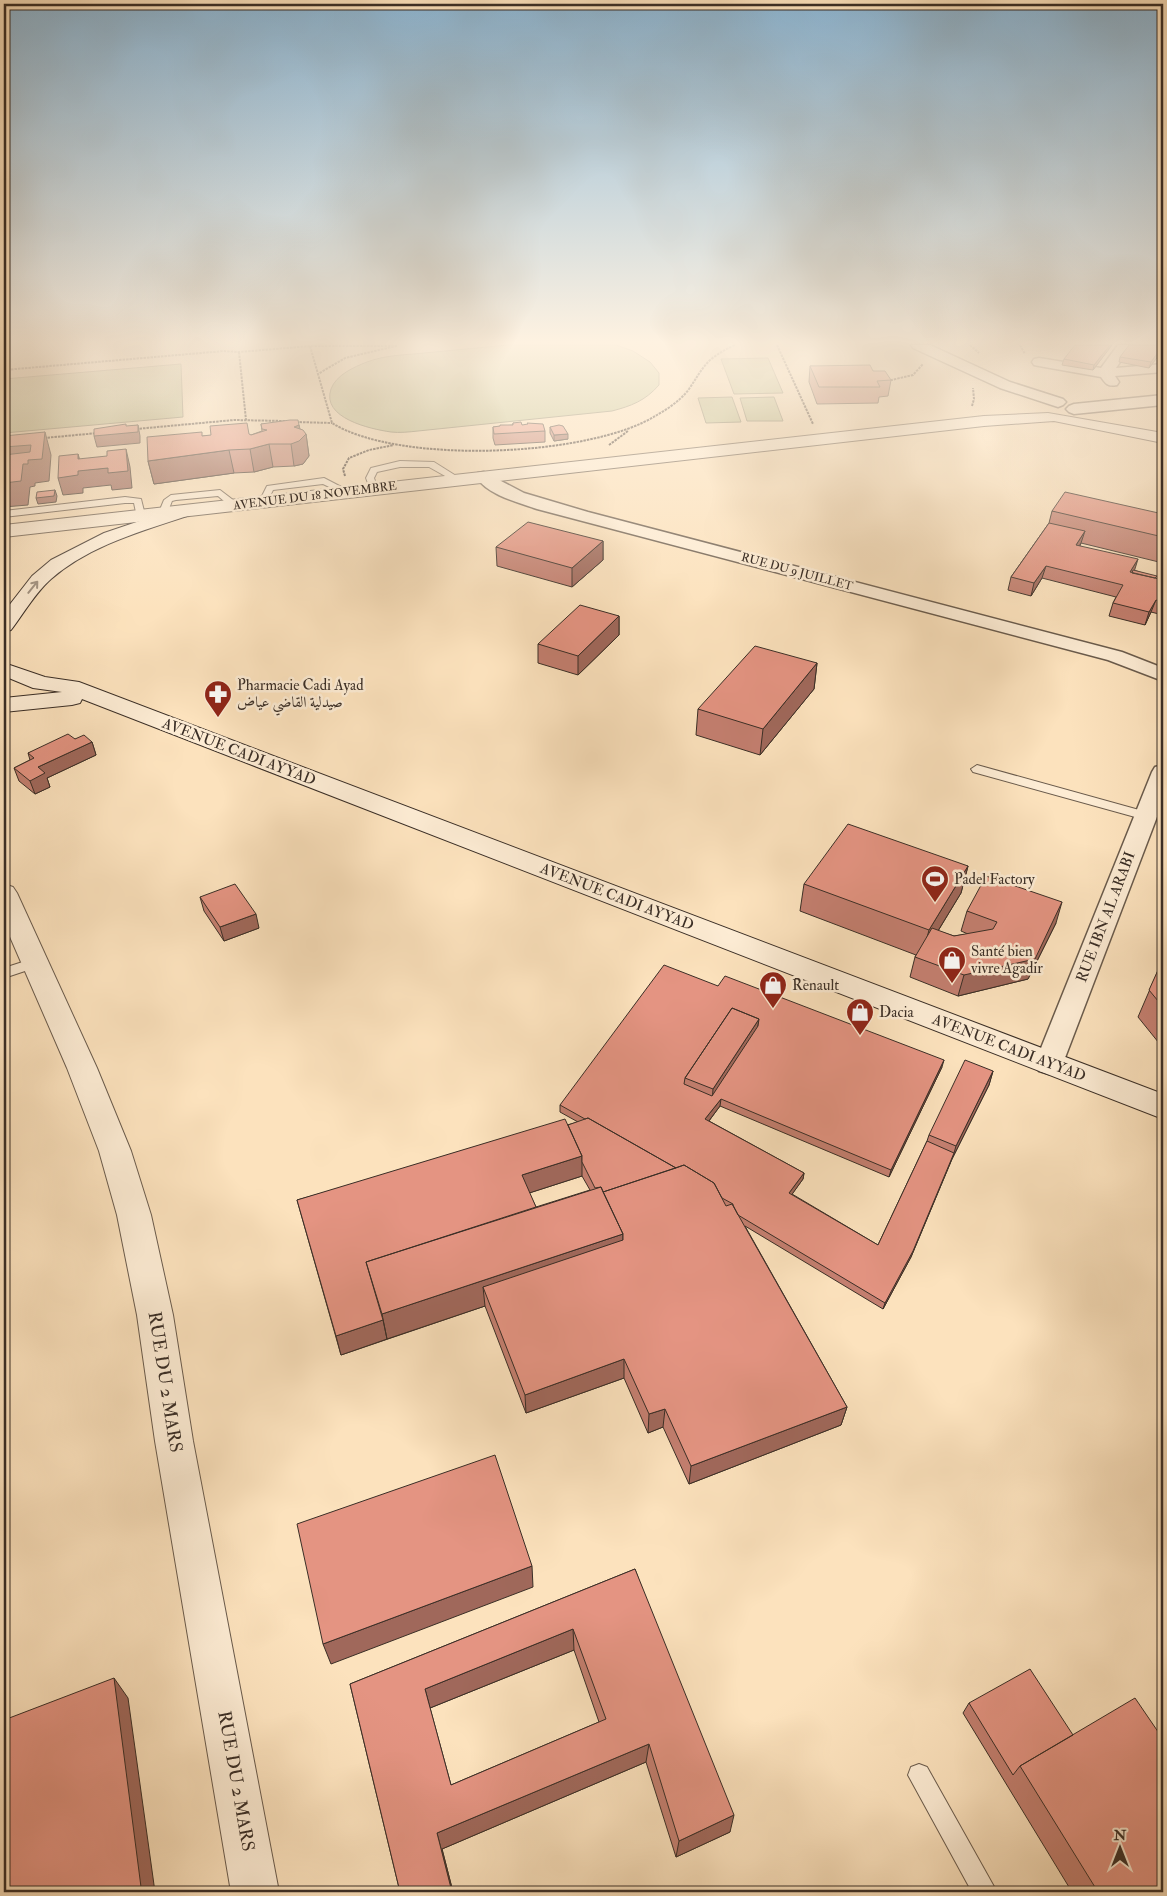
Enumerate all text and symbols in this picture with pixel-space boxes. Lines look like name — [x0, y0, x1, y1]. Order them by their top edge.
street label: AVENUE DU 18 NOVEMBRE — [231, 478, 398, 514]
street label: RUE DU 9 JUILLET — [739, 550, 855, 594]
one-way arrow — [28, 581, 39, 594]
place label: Pharmacie Cadi Ayad صيدلية القاضي عياض — [237, 676, 364, 716]
pharmacy icon: Pharmacie Cadi Ayad صيدلية القاضي عياض — [203, 679, 233, 718]
street label: AVENUE CADI AYYAD — [159, 714, 319, 790]
street label: RUE IBN AL ARABI — [1072, 849, 1140, 985]
street label: AVENUE CADI AYYAD — [537, 859, 697, 935]
sports icon: Padel Factory — [920, 864, 950, 903]
place label: Padel Factory — [954, 870, 1035, 889]
place label: Santé bien vivre Agadir — [970, 942, 1043, 978]
shop icon: Santé bien vivre Agadir — [937, 945, 967, 984]
shop icon: Renault — [758, 970, 788, 1009]
place label: Renault — [792, 976, 839, 995]
shop icon: Dacia — [845, 997, 875, 1036]
place label: Dacia — [879, 1003, 914, 1022]
street label: AVENUE CADI AYYAD — [929, 1010, 1089, 1086]
street label: RUE DU 2 MARS — [143, 1310, 187, 1454]
street label: RUE DU 2 MARS — [212, 1709, 260, 1853]
north arrow — [1094, 1824, 1144, 1874]
text: N — [1113, 1827, 1127, 1844]

